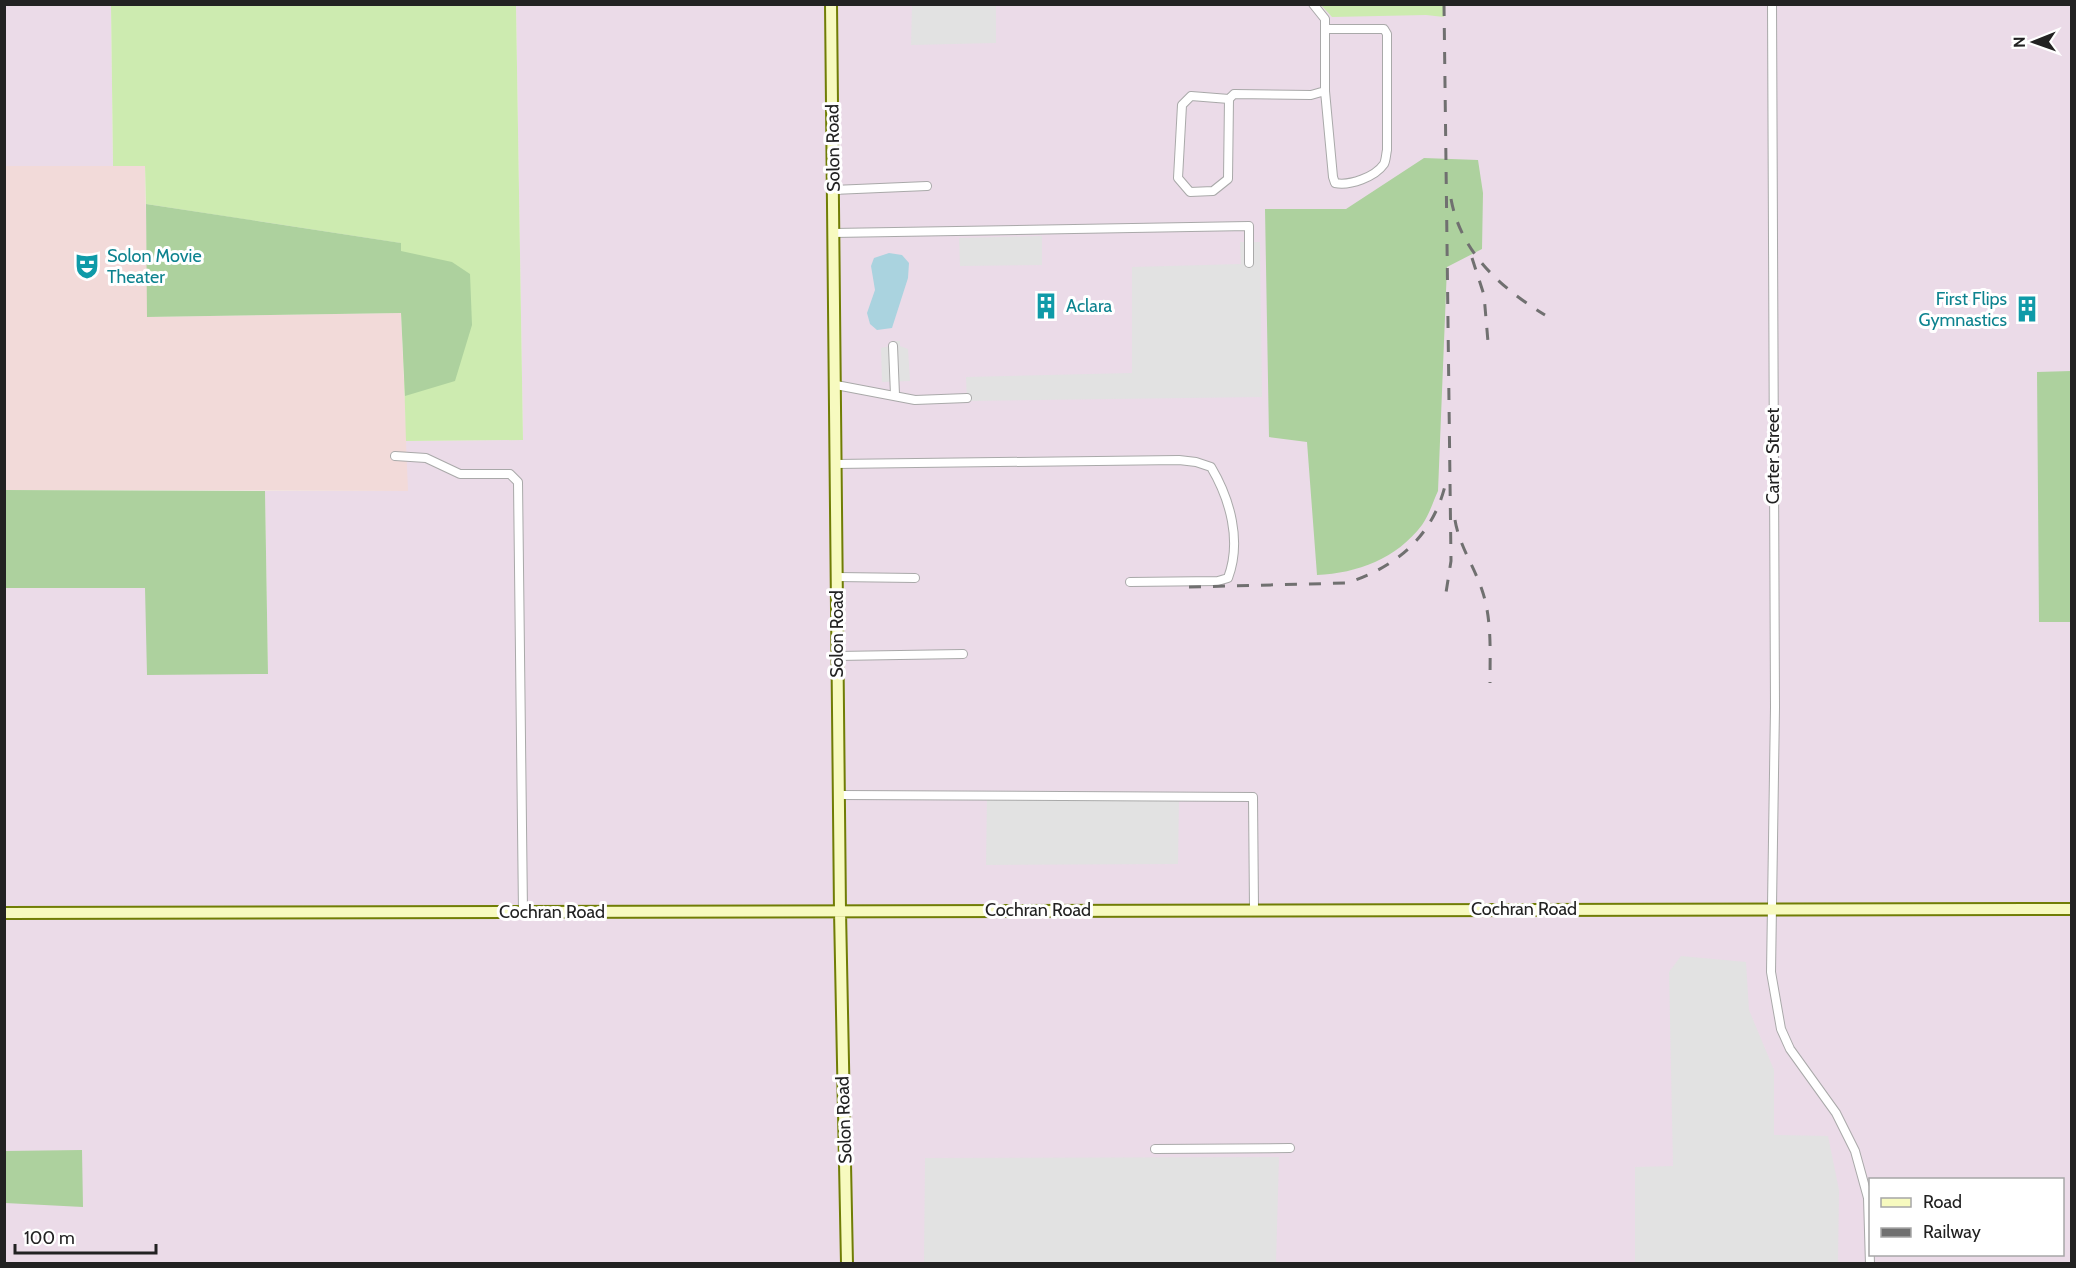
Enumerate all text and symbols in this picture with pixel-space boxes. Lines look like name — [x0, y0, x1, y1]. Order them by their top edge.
north arrow — [2004, 12, 2064, 72]
text: N — [2010, 36, 2029, 48]
street label: Solon Road — [821, 104, 845, 192]
place label: Solon Movie Theater — [107, 245, 202, 288]
theatre icon: Solon Movie Theater — [72, 251, 102, 281]
place label: First Flips Gymnastics — [1919, 288, 2007, 331]
building icon: Aclara — [1031, 291, 1061, 321]
building icon: First Flips Gymnastics — [2012, 294, 2042, 324]
place label: Aclara — [1066, 295, 1113, 317]
street label: Carter Street — [1762, 408, 1784, 504]
street label: Solon Road — [826, 590, 848, 678]
street label: Cochran Road — [1471, 898, 1577, 920]
street label: Cochran Road — [985, 899, 1091, 921]
street label: Cochran Road — [499, 901, 605, 923]
street label: Solon Road — [831, 1076, 857, 1164]
legend — [1869, 1178, 2064, 1256]
text: Road — [1923, 1191, 1962, 1213]
scale bar — [15, 1217, 156, 1255]
text: Railway — [1923, 1221, 1981, 1243]
text: 100 m — [24, 1227, 75, 1249]

